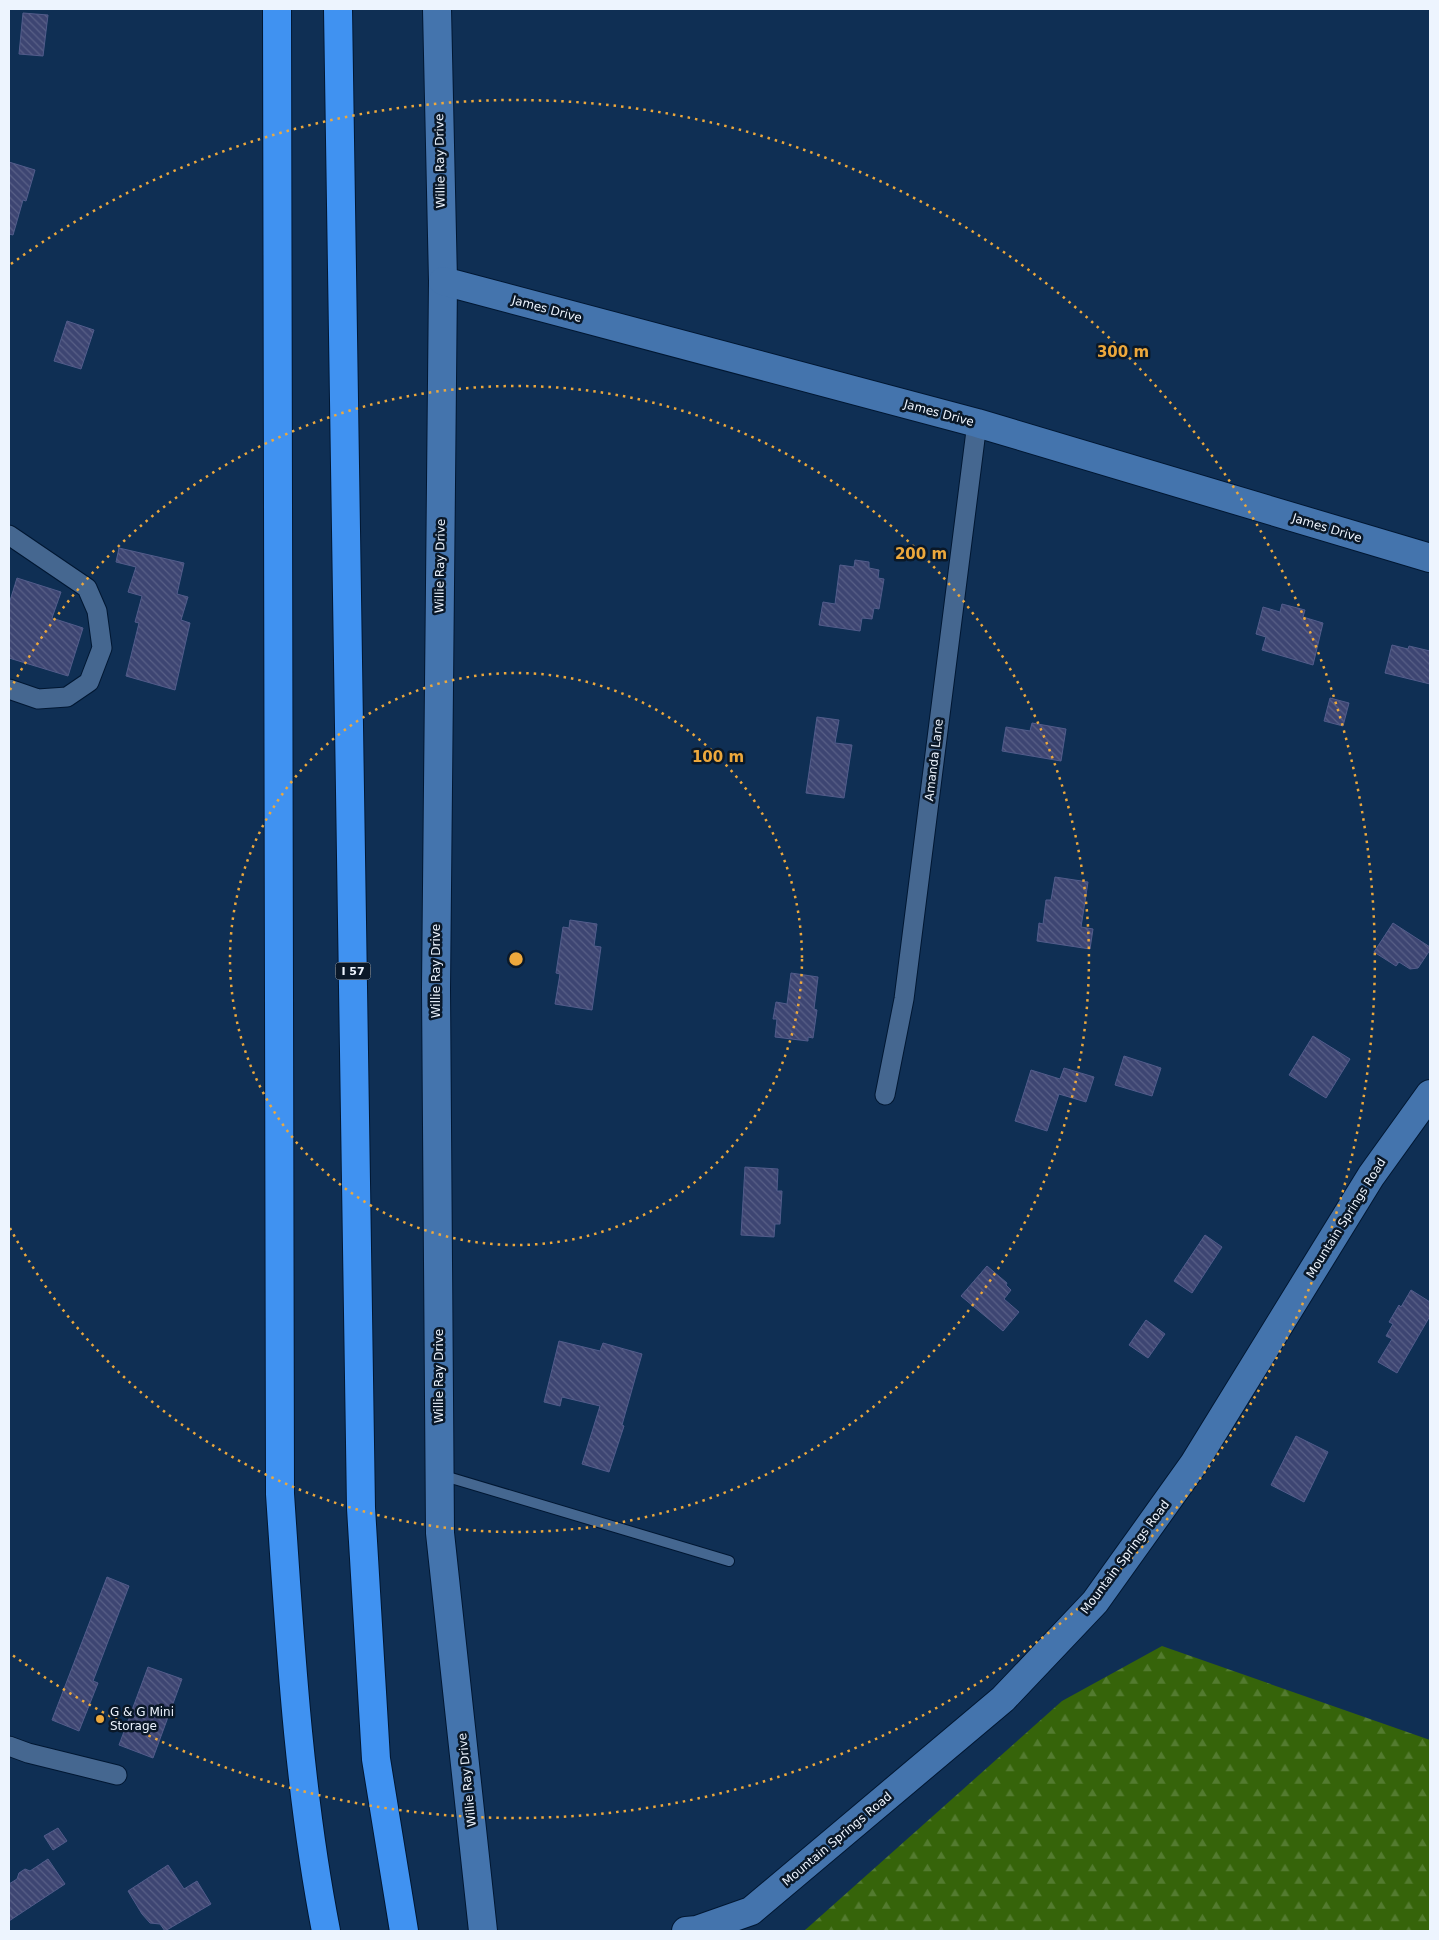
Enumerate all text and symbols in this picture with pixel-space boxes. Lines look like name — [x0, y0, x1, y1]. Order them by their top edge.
street label: Willie Ray Drive — [432, 114, 448, 208]
street label: James Drive — [509, 293, 584, 325]
text: 300 m — [1097, 343, 1149, 361]
street label: James Drive — [901, 397, 976, 429]
street label: James Drive — [1290, 510, 1363, 545]
street label: Willie Ray Drive — [432, 519, 448, 613]
text: 200 m — [895, 545, 947, 563]
street label: Amanda Lane — [922, 718, 946, 802]
text: 100 m — [692, 748, 744, 766]
street label: Willie Ray Drive — [429, 924, 443, 1018]
centre of rings — [507, 950, 525, 968]
road number: I 57 — [336, 962, 370, 979]
street label: Mountain Springs Road — [1303, 1156, 1389, 1280]
street label: Willie Ray Drive — [432, 1329, 446, 1423]
street label: Mountain Springs Road — [1078, 1497, 1172, 1617]
place label: G & G Mini Storage — [110, 1705, 174, 1733]
marker: G & G Mini Storage — [94, 1713, 106, 1725]
street label: Willie Ray Drive — [455, 1732, 479, 1828]
street label: Mountain Springs Road — [779, 1789, 895, 1889]

